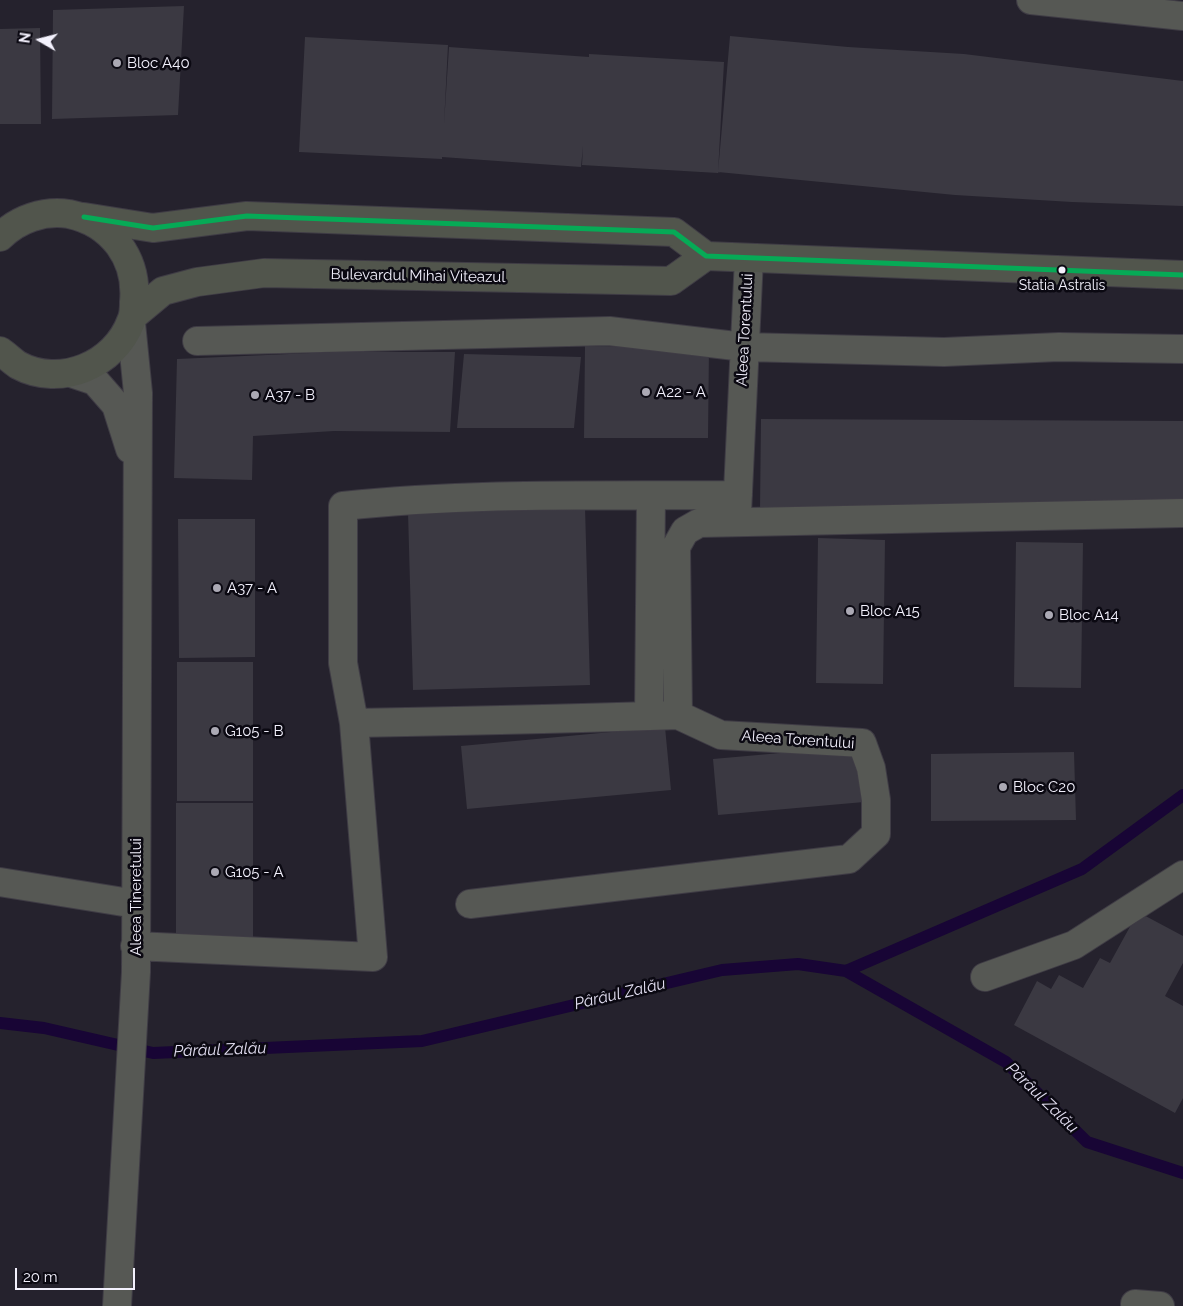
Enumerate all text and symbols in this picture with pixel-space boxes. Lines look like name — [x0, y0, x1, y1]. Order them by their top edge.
north arrow — [15, 15, 65, 65]
text: N — [16, 32, 34, 44]
place label: Bloc A40 — [127, 54, 190, 72]
marker: Bloc A40 — [111, 57, 123, 69]
street label: Bulevardul Mihai Viteazul — [330, 265, 506, 287]
marker: Statia Astralis — [1057, 265, 1067, 275]
street label: Aleea Torentului — [733, 273, 757, 387]
place label: Statia Astralis — [1019, 278, 1105, 294]
place label: A22 - A — [656, 383, 706, 401]
place label: A37 - B — [265, 386, 315, 404]
marker: A22 - A — [640, 386, 652, 398]
marker: A37 - B — [249, 389, 261, 401]
place label: A37 - A — [227, 579, 277, 597]
marker: A37 - A — [211, 582, 223, 594]
place label: Bloc A15 — [860, 602, 920, 620]
marker: Bloc A15 — [844, 605, 856, 617]
place label: Bloc A14 — [1059, 606, 1119, 624]
marker: Bloc A14 — [1043, 609, 1055, 621]
place label: G105 - B — [225, 722, 283, 740]
marker: G105 - B — [209, 725, 221, 737]
street label: Aleea Torentului — [741, 727, 855, 753]
place label: Bloc C20 — [1013, 778, 1075, 796]
marker: Bloc C20 — [997, 781, 1009, 793]
street label: Aleea Tineretului — [127, 838, 145, 956]
place label: G105 - A — [225, 863, 284, 881]
marker: G105 - A — [209, 866, 221, 878]
water label: Pârâul Zalău — [573, 974, 667, 1014]
water label: Pârâul Zalău — [173, 1039, 267, 1061]
water label: Pârâul Zalău — [1002, 1059, 1082, 1137]
scale bar — [18, 1258, 138, 1290]
text: 20 m — [23, 1268, 58, 1286]

